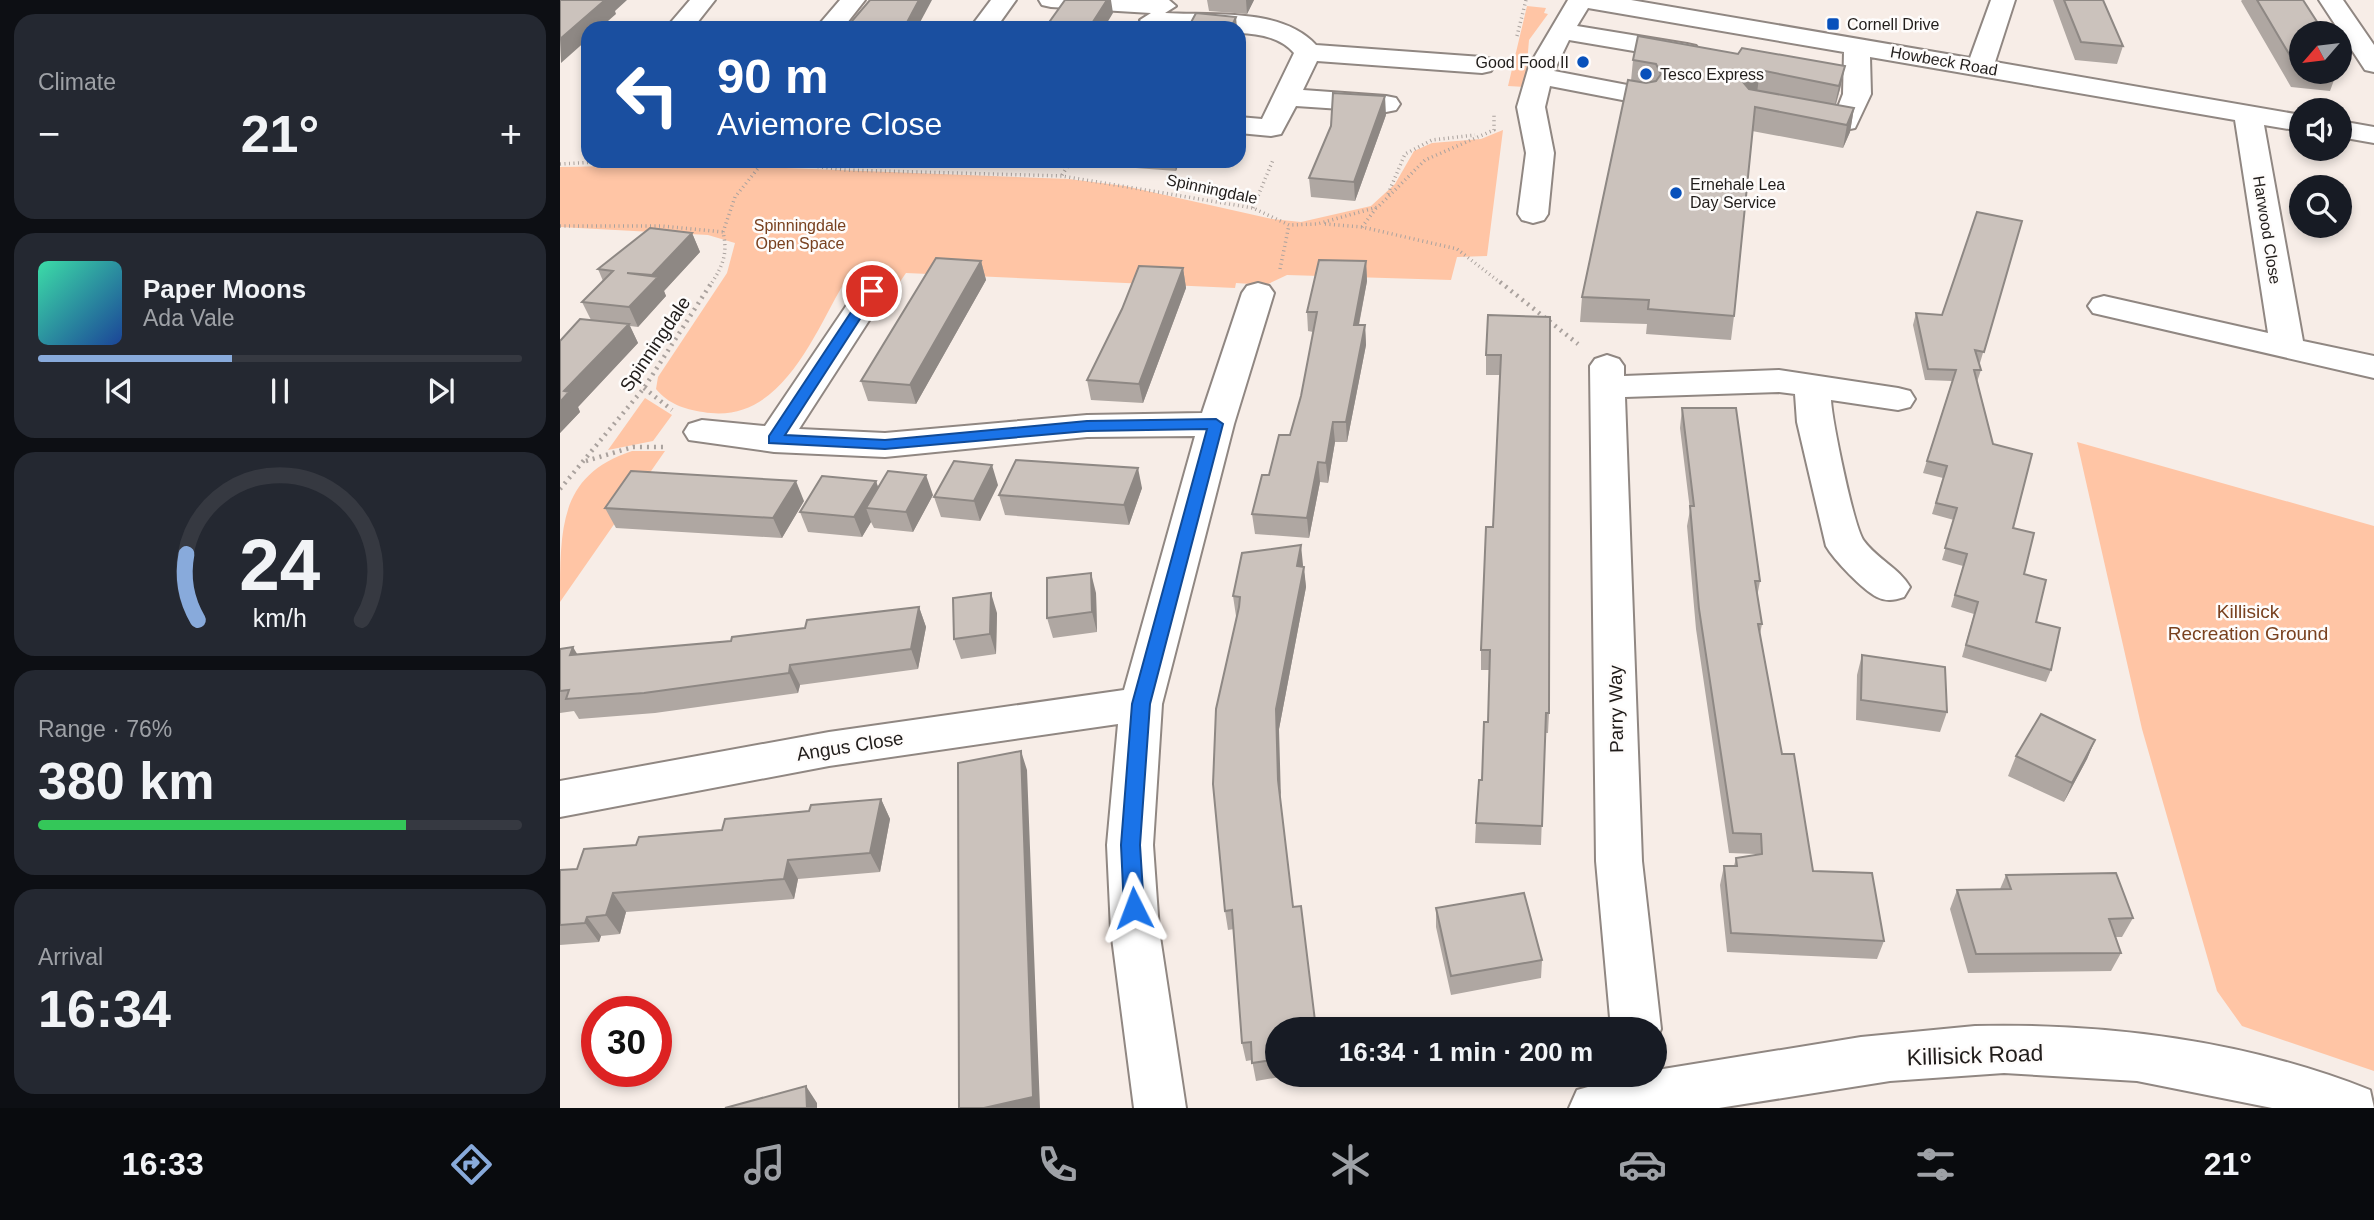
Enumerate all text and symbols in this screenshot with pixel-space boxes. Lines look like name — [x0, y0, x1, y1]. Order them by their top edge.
marker: Cornell Drive — [1825, 16, 1841, 32]
place label: Cornell Drive — [1847, 16, 1940, 33]
north arrow — [2289, 21, 2352, 84]
map controls — [2289, 21, 2352, 238]
street label: Howbeck Road — [1889, 43, 1999, 79]
icon: left — [602, 49, 693, 140]
text: 90 m — [717, 49, 829, 103]
place label: Good Food II — [1476, 54, 1569, 71]
marker: Good Food II — [1575, 54, 1591, 70]
marker: Tesco Express — [1638, 66, 1654, 82]
place label: Tesco Express — [1660, 66, 1764, 83]
text: Climate — [38, 69, 116, 95]
button: sound — [2289, 98, 2352, 161]
text: 21° — [241, 105, 319, 163]
text: Aviemore Close — [717, 106, 942, 142]
text: − — [38, 113, 60, 155]
text: + — [500, 113, 522, 155]
street label: Spinningdale — [1165, 171, 1259, 207]
street label: Harwood Close — [2250, 175, 2284, 285]
button: search — [2289, 175, 2352, 238]
place label: Ernehale Lea Day Service — [1690, 176, 1785, 211]
marker: Ernehale Lea Day Service — [1668, 185, 1684, 201]
park label: Spinningdale Open Space — [754, 217, 846, 252]
pin — [842, 261, 902, 321]
icon: arrive — [853, 272, 891, 310]
text: Paper Moons — [143, 274, 306, 304]
street label: Spinningdale — [616, 293, 694, 395]
text: Ada Vale — [143, 305, 235, 331]
icon: previous — [100, 372, 138, 410]
icon: pause — [261, 372, 299, 410]
icon: next — [422, 372, 460, 410]
text: 24 — [240, 524, 321, 605]
park label: Killisick Recreation Ground — [2168, 601, 2328, 644]
text: km/h — [253, 604, 307, 632]
street label: Parry Way — [1605, 664, 1627, 753]
text: Range · 76% — [38, 716, 172, 742]
street label: Angus Close — [795, 727, 905, 765]
text: 380 km — [38, 752, 214, 810]
position arrow — [1097, 871, 1171, 945]
text: Arrival — [38, 944, 103, 970]
text: 16:34 — [38, 980, 171, 1038]
speed limit sign: 30 — [581, 996, 672, 1087]
text: 16:34 · 1 min · 200 m — [1339, 1037, 1593, 1067]
street label: Killisick Road — [1906, 1040, 2044, 1070]
icon: directions — [447, 1140, 496, 1189]
icon: music — [740, 1140, 789, 1189]
icon: phone — [1033, 1140, 1082, 1189]
icon: climate — [1326, 1140, 1375, 1189]
icon: car — [1618, 1140, 1667, 1189]
icon: filters — [1911, 1140, 1960, 1189]
text: 16:33 — [122, 1146, 204, 1182]
text: 21° — [2204, 1146, 2252, 1182]

